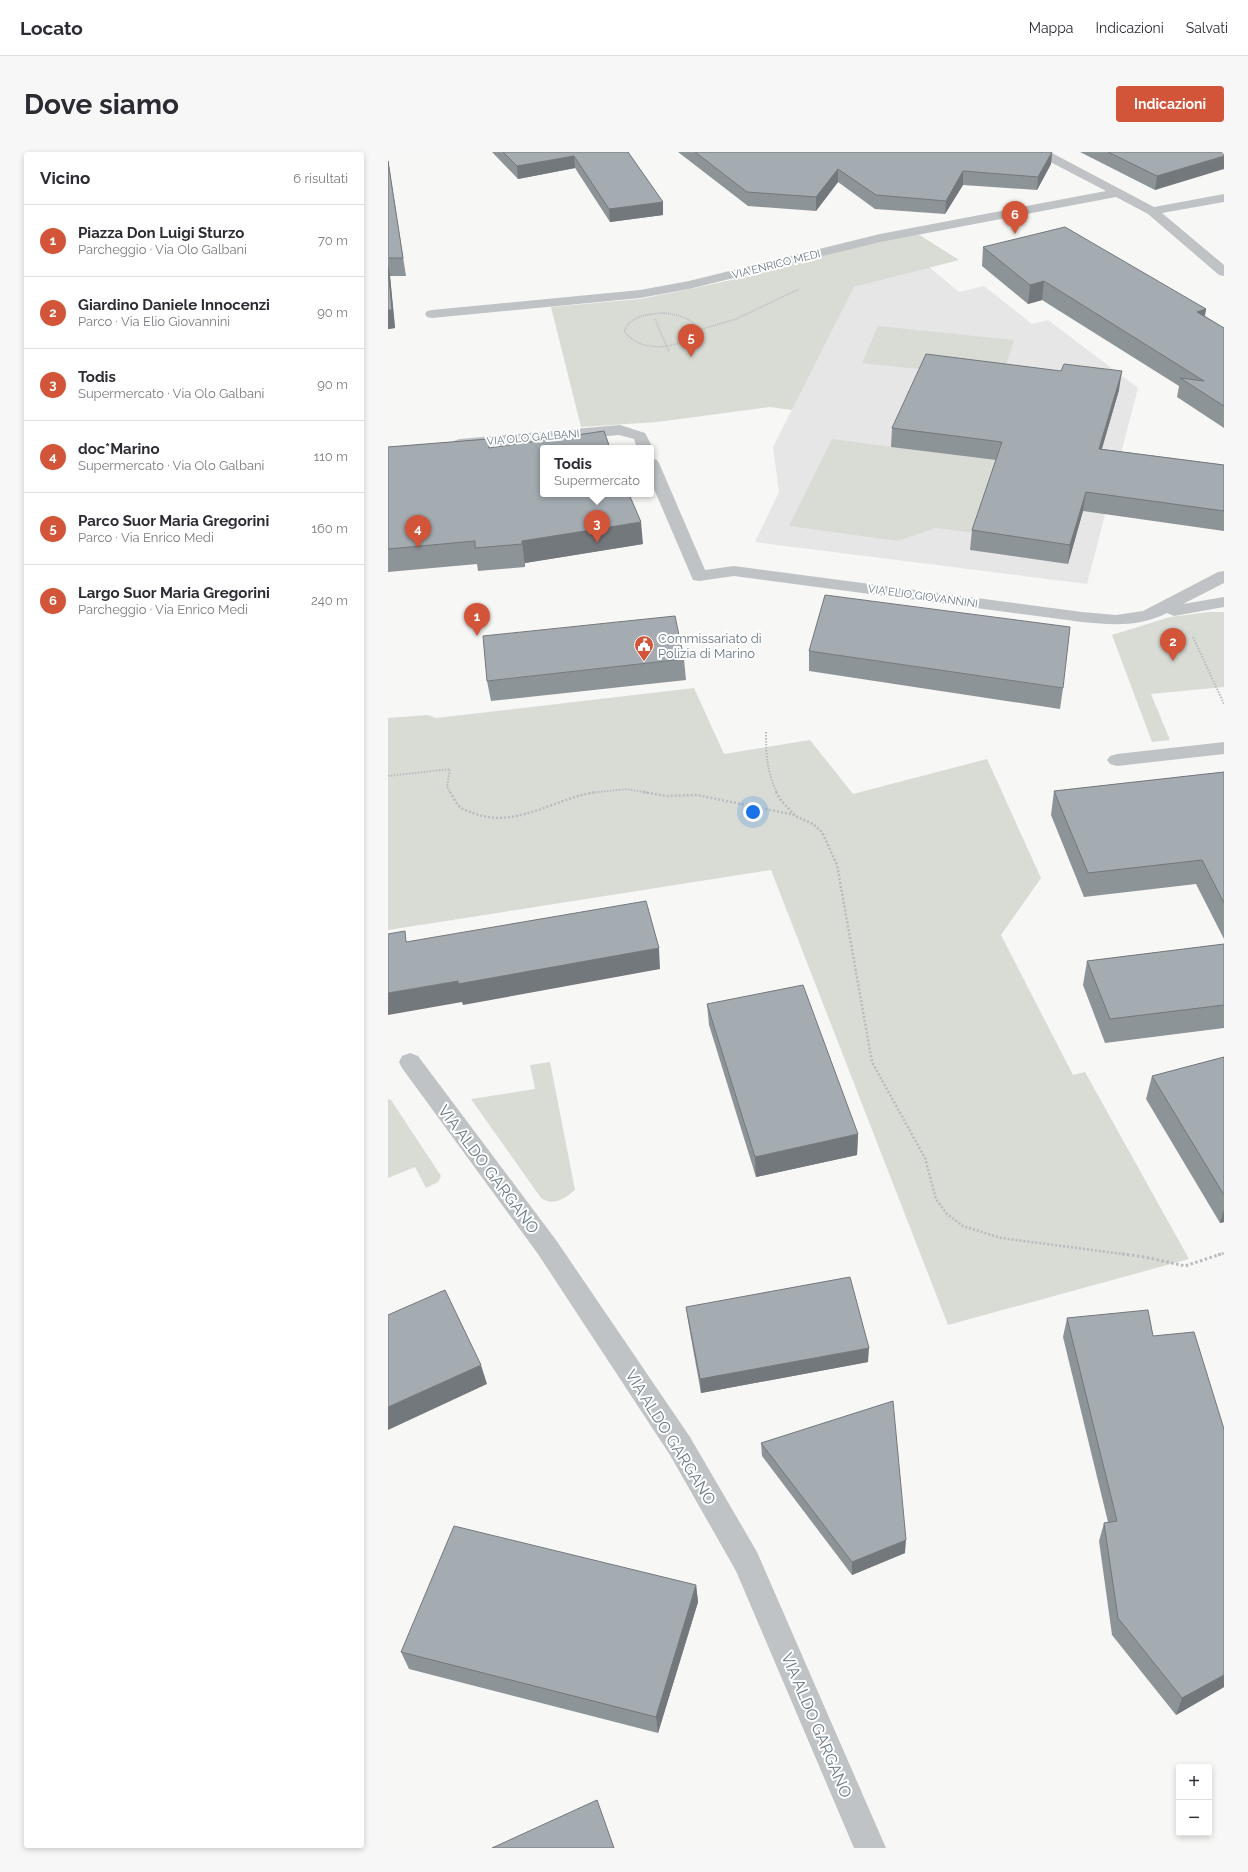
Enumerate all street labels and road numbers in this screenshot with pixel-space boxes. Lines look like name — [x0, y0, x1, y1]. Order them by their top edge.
street label: VIA ENRICO MEDI — [731, 247, 822, 282]
street label: VIA OLO GALBANI — [486, 427, 580, 448]
street label: VIA ELIO GIOVANNINI — [867, 582, 979, 611]
street label: VIA ALDO GARGANO — [434, 1101, 543, 1237]
street label: VIA ALDO GARGANO — [621, 1366, 720, 1508]
street label: VIA ALDO GARGANO — [777, 1650, 856, 1801]

